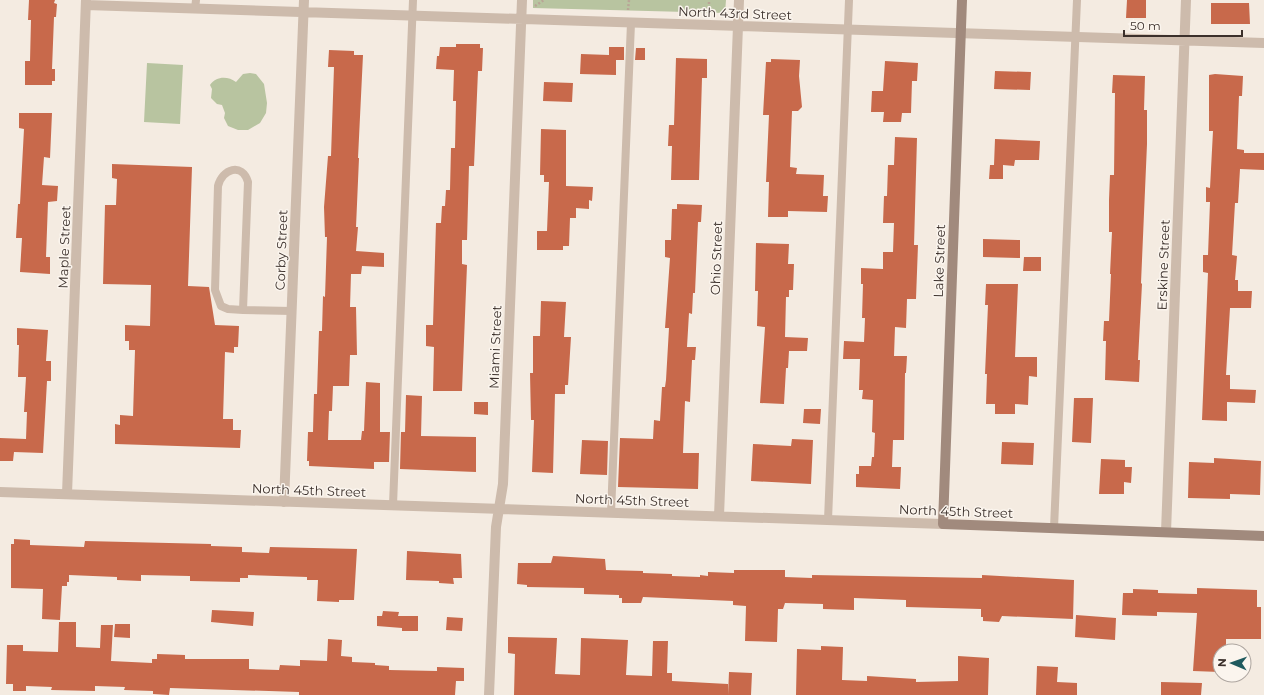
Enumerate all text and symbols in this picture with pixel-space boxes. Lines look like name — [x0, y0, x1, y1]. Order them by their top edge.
street label: North 43rd Street — [678, 3, 792, 23]
scale bar — [1124, 12, 1242, 38]
text: 50 m — [1130, 18, 1161, 33]
street label: Maple Street — [55, 205, 73, 289]
street label: Corby Street — [272, 209, 290, 291]
street label: Erskine Street — [1153, 219, 1173, 311]
street label: Ohio Street — [707, 221, 725, 295]
street label: Lake Street — [930, 224, 948, 298]
street label: Miami Street — [486, 305, 504, 389]
street label: North 45th Street — [252, 480, 366, 500]
street label: North 45th Street — [575, 490, 689, 510]
street label: North 45th Street — [899, 501, 1013, 521]
north arrow — [1212, 643, 1252, 683]
text: N — [1215, 658, 1229, 667]

